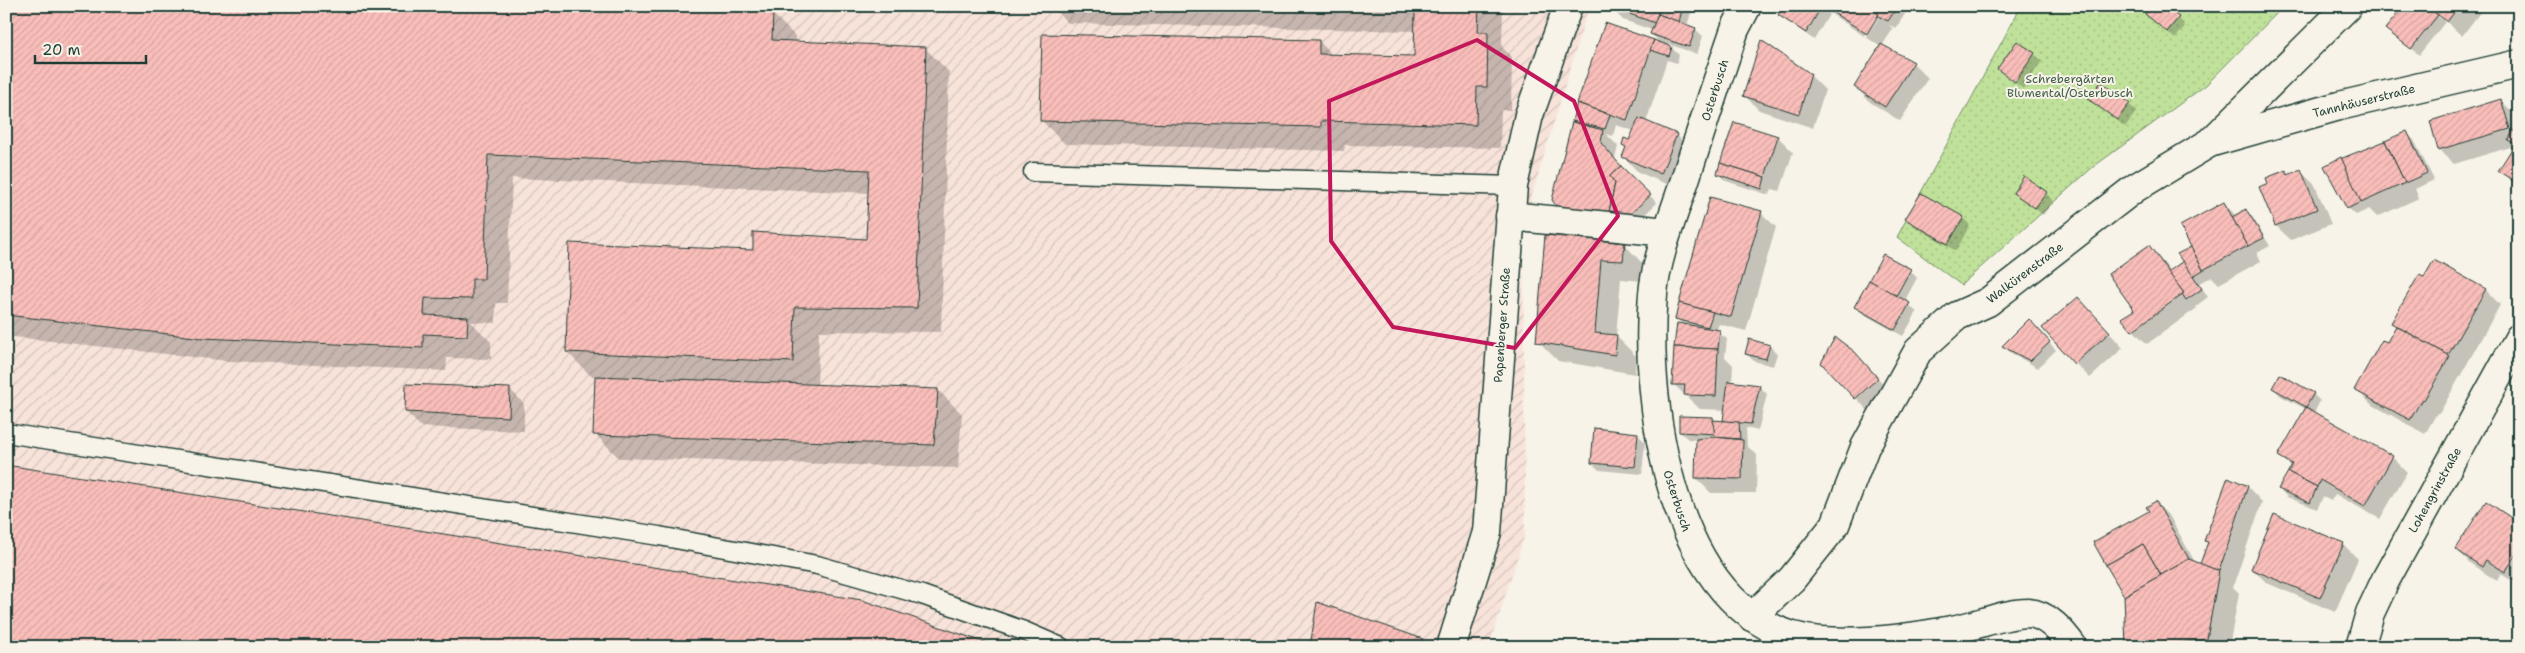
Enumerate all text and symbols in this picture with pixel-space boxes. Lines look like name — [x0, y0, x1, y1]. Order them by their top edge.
scale bar — [35, 32, 146, 64]
text: 20 m — [42, 40, 81, 60]
street label: Osterbusch — [1698, 57, 1732, 123]
park label: Schrebergärten Blumental/Osterbusch — [2007, 71, 2133, 101]
street label: Tannhäuserstraße — [2311, 81, 2417, 121]
street label: Walkürenstraße — [1983, 239, 2067, 307]
street label: Papenberger Straße — [1490, 267, 1514, 383]
street label: Lohengrinstraße — [2405, 444, 2465, 536]
street label: Osterbusch — [1660, 468, 1694, 534]

